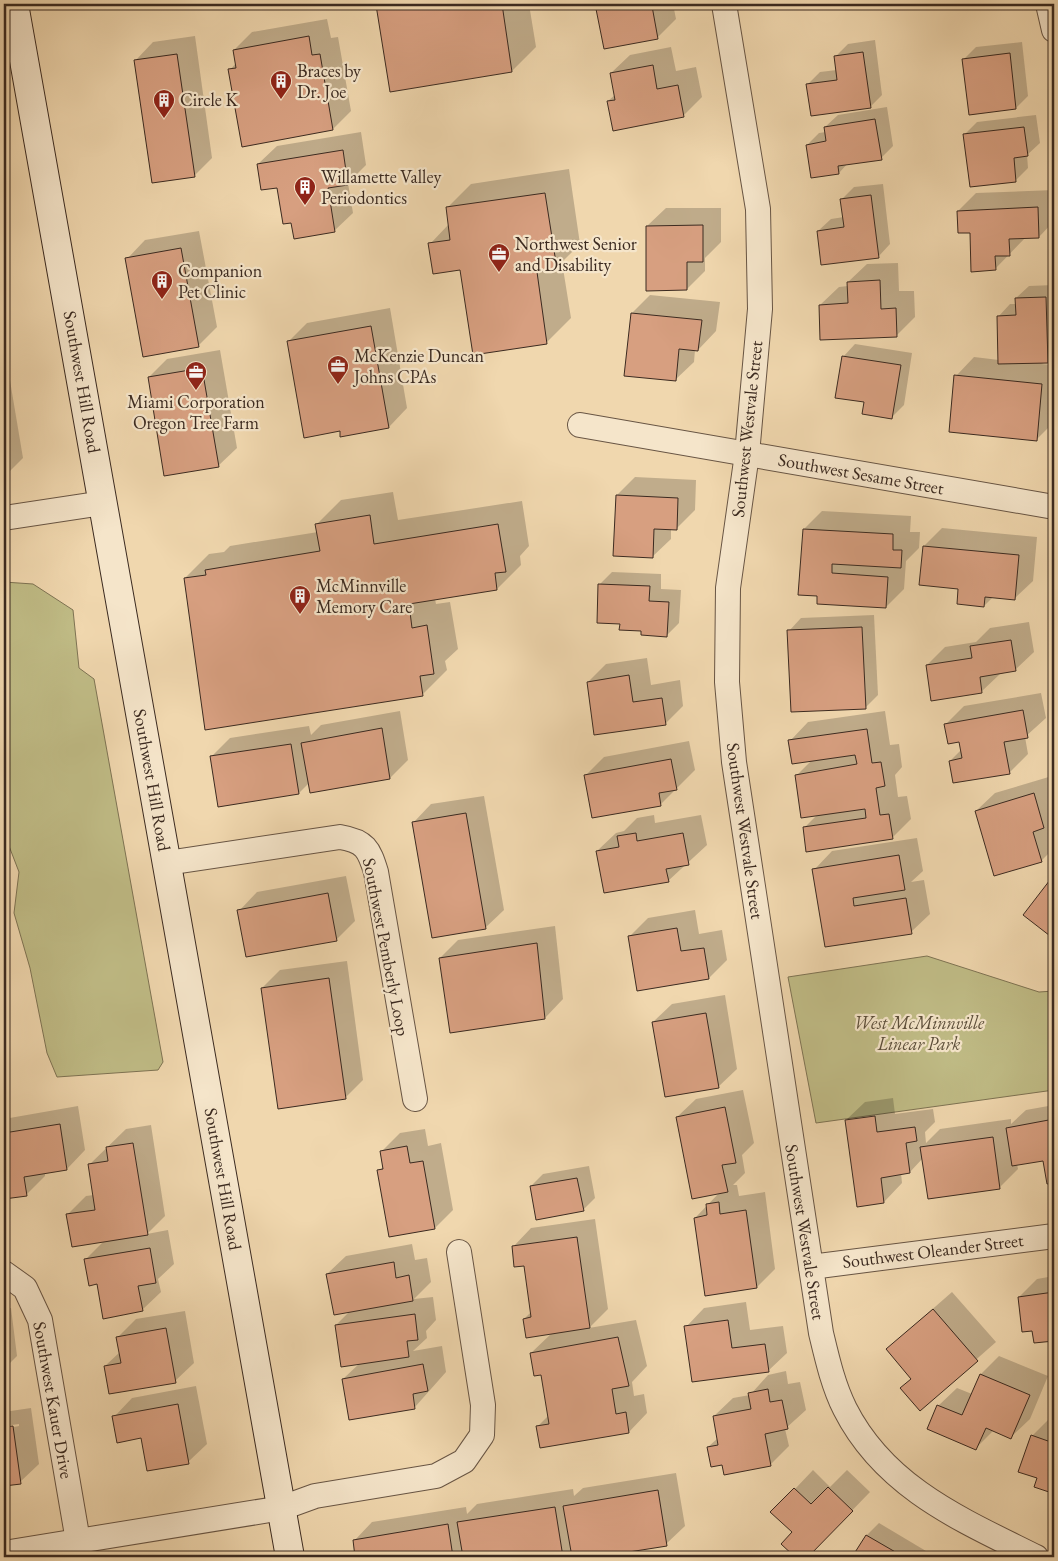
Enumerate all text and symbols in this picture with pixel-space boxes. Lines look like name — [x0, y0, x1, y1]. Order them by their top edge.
place label: Braces by Dr. Joe — [297, 59, 361, 103]
building icon: Braces by Dr. Joe — [269, 69, 293, 100]
building icon: Circle K — [152, 88, 176, 119]
place label: Circle K — [180, 88, 238, 111]
place label: Willamette Valley Periodontics — [321, 165, 441, 209]
building icon: Willamette Valley Periodontics — [293, 175, 317, 206]
place label: Northwest Senior and Disability — [515, 232, 637, 276]
office icon: Northwest Senior and Disability — [487, 242, 511, 273]
place label: Companion Pet Clinic — [178, 259, 263, 303]
building icon: Companion Pet Clinic — [150, 269, 174, 300]
street label: Southwest Hill Road — [59, 309, 106, 456]
street label: Southwest Westvale Street — [726, 339, 767, 518]
place label: McKenzie Duncan Johns CPAs — [352, 344, 485, 388]
office icon: McKenzie Duncan Johns CPAs — [326, 354, 350, 385]
office icon: Miami Corporation Oregon Tree Farm — [184, 360, 208, 391]
place label: Miami Corporation Oregon Tree Farm — [127, 390, 265, 434]
street label: Southwest Sesame Street — [776, 448, 946, 499]
place label: McMinnville Memory Care — [316, 574, 412, 618]
building icon: McMinnville Memory Care — [288, 584, 312, 615]
street label: Southwest Hill Road — [129, 707, 176, 854]
street label: Southwest Westvale Street — [722, 741, 769, 921]
street label: Southwest Pemberly Loop — [358, 856, 415, 1038]
park label: West McMinnville Linear Park — [854, 1011, 985, 1055]
street label: Southwest Hill Road — [200, 1106, 247, 1253]
street label: Southwest Westvale Street — [780, 1142, 831, 1322]
street label: Southwest Oleander Street — [841, 1228, 1025, 1273]
street label: Southwest Kauer Drive — [28, 1320, 79, 1480]

